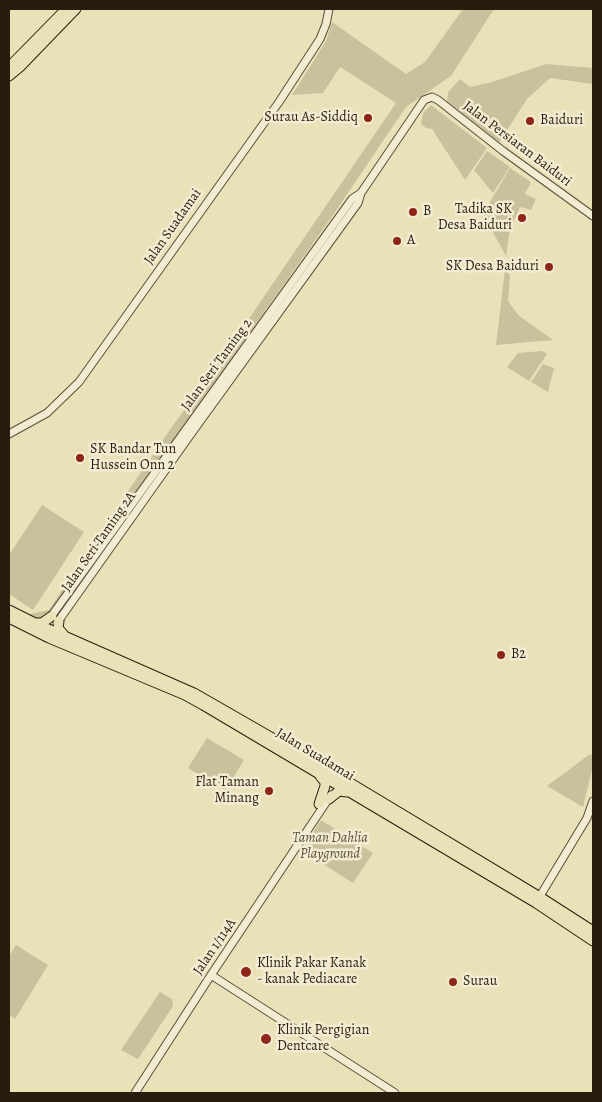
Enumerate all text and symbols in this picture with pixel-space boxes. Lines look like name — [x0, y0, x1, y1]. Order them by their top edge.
street label: Jalan Persiaran Baiduri — [460, 98, 574, 190]
place label: Surau As-Siddiq — [264, 110, 358, 126]
marker: Surau As-Siddiq — [362, 112, 374, 124]
place label: Baiduri — [540, 113, 583, 129]
marker: Baiduri — [524, 115, 536, 127]
street label: Jalan Suadamai — [141, 186, 205, 268]
place label: Tadika SK Desa Baiduri — [438, 202, 512, 234]
place label: B — [423, 204, 431, 220]
marker: B — [407, 206, 419, 218]
marker: Tadika SK Desa Baiduri — [516, 212, 528, 224]
place label: A — [407, 233, 415, 249]
marker: A — [391, 235, 403, 247]
place label: SK Desa Baiduri — [446, 259, 539, 275]
marker: SK Desa Baiduri — [543, 261, 555, 273]
street label: Jalan Seri Taming 2 — [178, 316, 256, 414]
place label: SK Bandar Tun Hussein Onn 2 — [90, 442, 176, 474]
marker: SK Bandar Tun Hussein Onn 2 — [74, 452, 86, 464]
street label: Jalan Seri Taming 2A — [58, 489, 140, 595]
place label: B2 — [511, 647, 526, 663]
marker: B2 — [495, 649, 507, 661]
street label: Jalan Suadamai — [273, 725, 357, 785]
place label: Flat Taman Minang — [195, 775, 259, 808]
marker: Flat Taman Minang — [263, 785, 275, 797]
park label: Taman Dahlia Playground — [292, 831, 368, 864]
street label: Jalan 1/114A — [190, 916, 240, 978]
place label: Klinik Pakar Kanak - kanak Pediacare — [257, 956, 366, 989]
marker: Klinik Pakar Kanak - kanak Pediacare — [239, 965, 253, 979]
place label: Surau — [463, 974, 497, 990]
marker: Surau — [447, 976, 459, 988]
place label: Klinik Pergigian Dentcare — [277, 1023, 369, 1056]
marker: Klinik Pergigian Dentcare — [259, 1032, 273, 1046]

